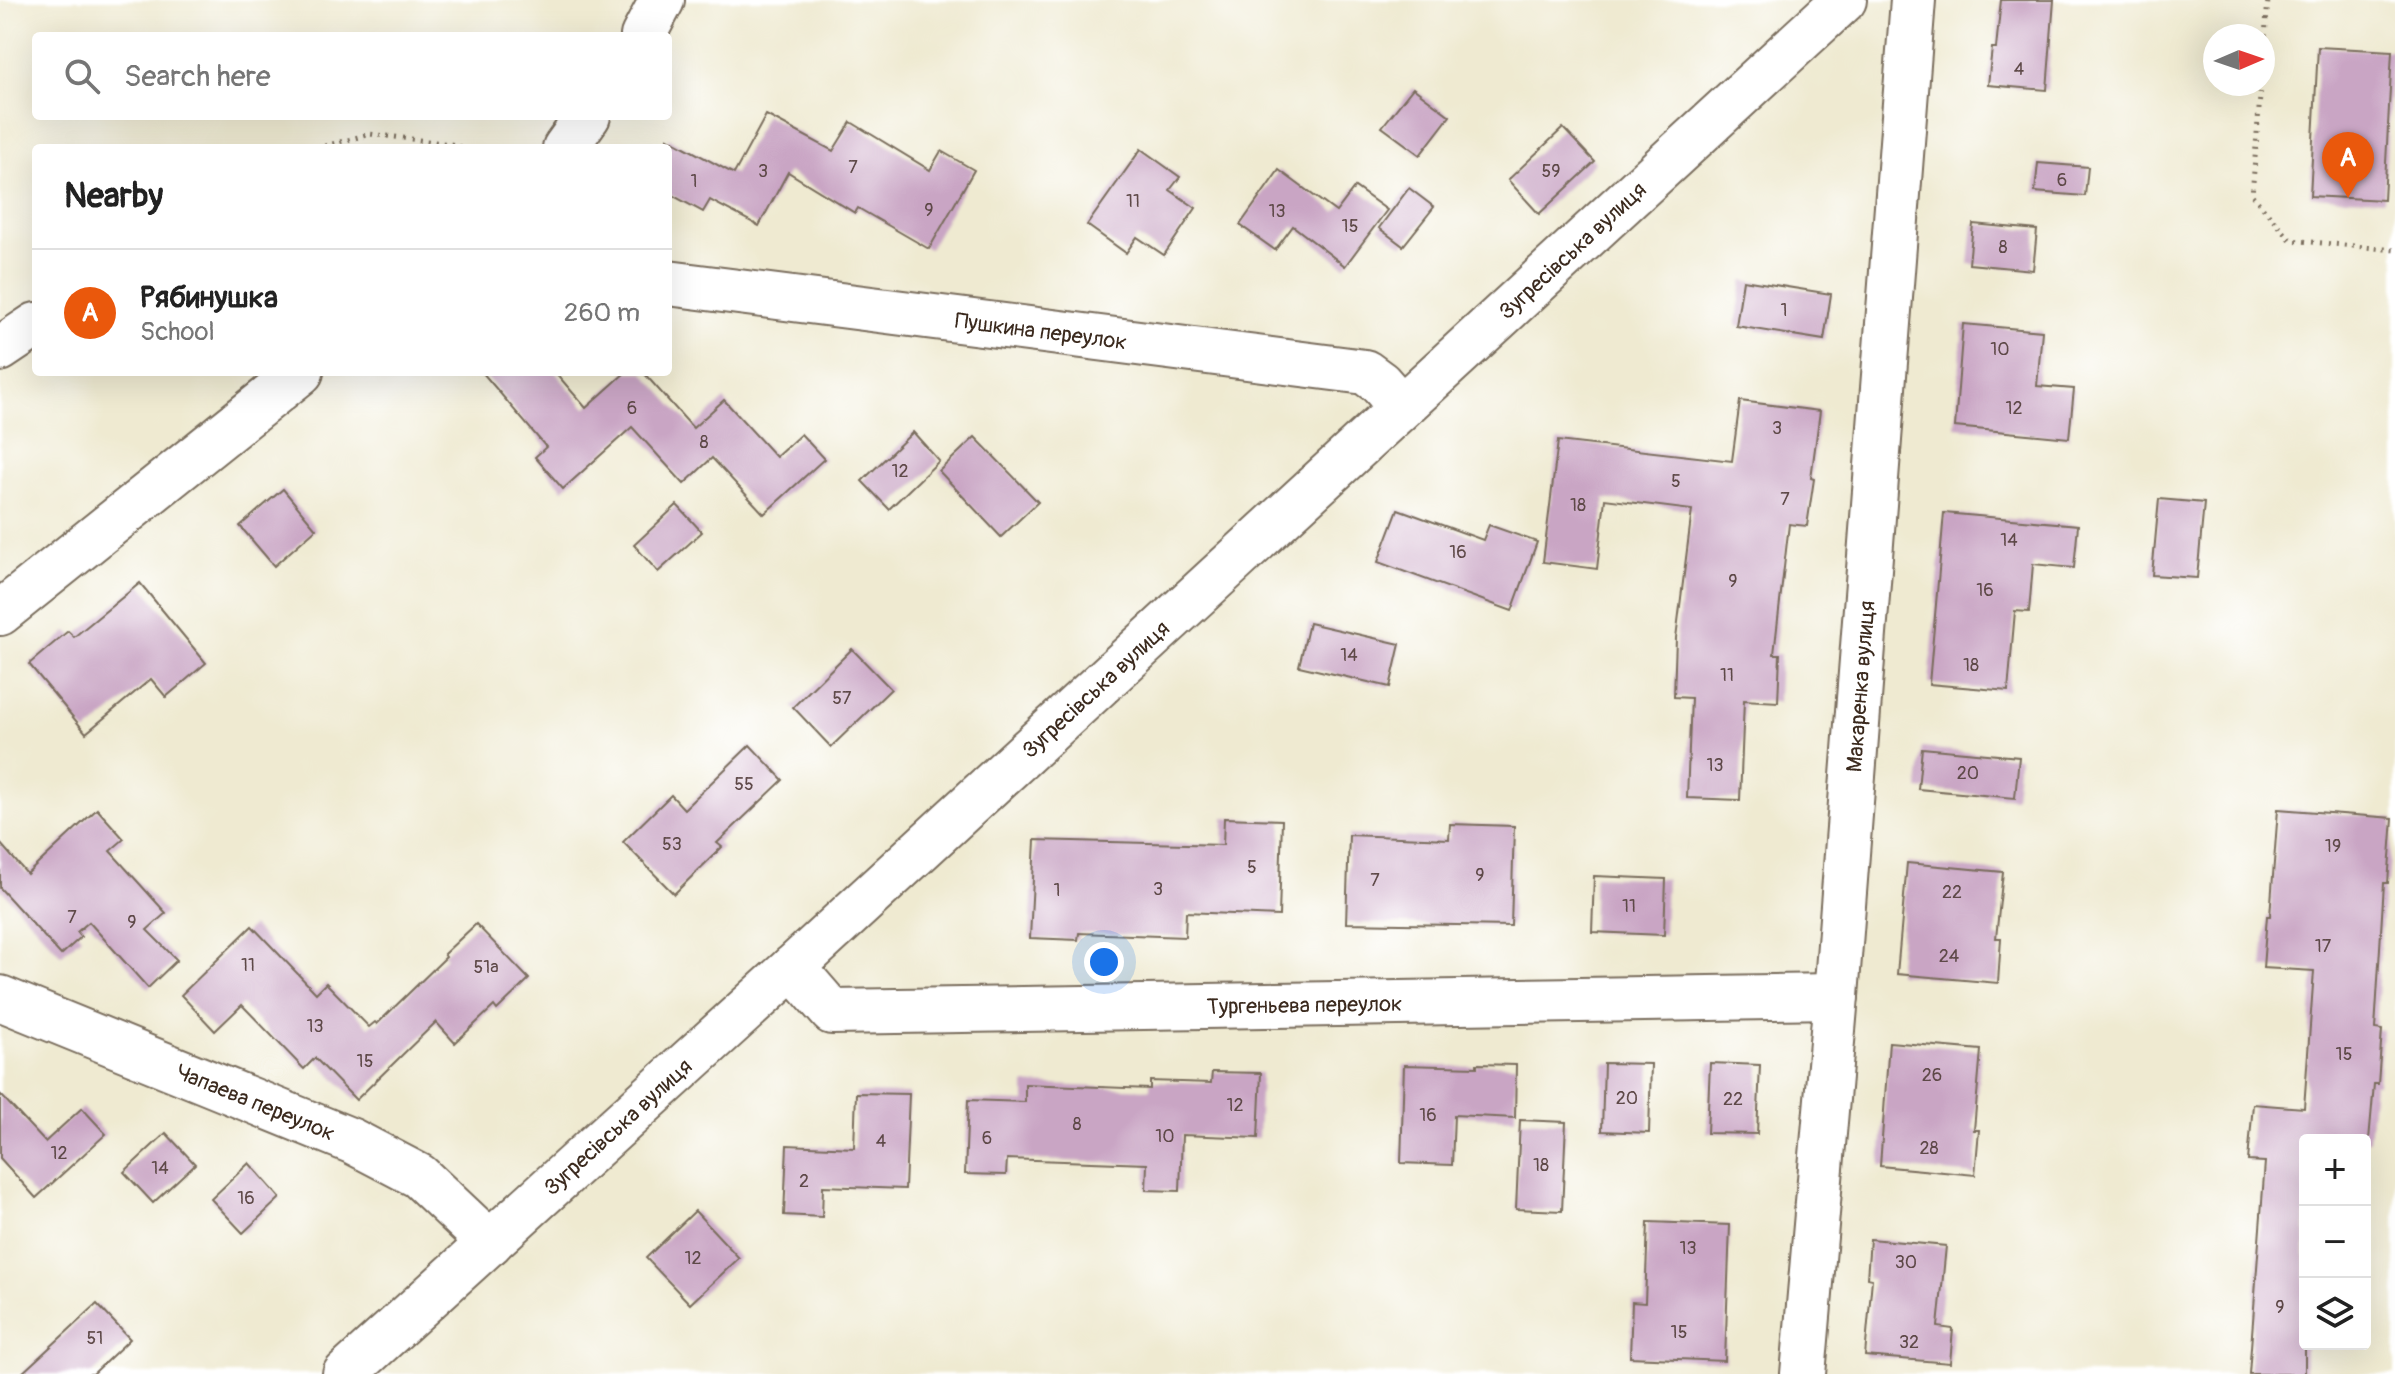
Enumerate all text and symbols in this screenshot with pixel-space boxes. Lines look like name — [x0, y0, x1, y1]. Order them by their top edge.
north arrow — [2203, 24, 2275, 96]
search box — [32, 32, 672, 120]
icon: search — [60, 54, 104, 98]
text: Search here — [124, 58, 271, 95]
house number: 4 — [2014, 58, 2025, 81]
pin: A — [2322, 132, 2374, 198]
house number: 7 — [848, 156, 858, 179]
house number: 3 — [758, 160, 768, 183]
house number: 59 — [1541, 160, 1561, 183]
house number: 6 — [2057, 169, 2067, 192]
house number: 1 — [690, 170, 698, 193]
text: Nearby — [64, 175, 163, 218]
street label: Зугресівська вулиця — [1493, 176, 1652, 326]
house number: 11 — [1126, 190, 1140, 213]
house number: 9 — [924, 199, 934, 222]
house number: 13 — [1268, 200, 1286, 223]
house number: 15 — [1342, 215, 1358, 238]
house number: 8 — [1998, 236, 2008, 259]
text: Рябинушка — [140, 279, 278, 316]
text: A — [82, 297, 98, 329]
text: 260 m — [564, 297, 640, 329]
house number: 1 — [1780, 299, 1788, 322]
street label: Пушкина переулок — [953, 307, 1128, 356]
text: School — [140, 316, 215, 348]
house number: 10 — [1990, 338, 2010, 361]
house number: 6 — [627, 397, 637, 420]
house number: 12 — [2005, 397, 2023, 420]
house number: 3 — [1772, 417, 1782, 440]
house number: 8 — [699, 431, 709, 454]
house number: 12 — [891, 460, 909, 483]
house number: 5 — [1671, 470, 1681, 493]
house number: 7 — [1780, 488, 1790, 511]
house number: 18 — [1570, 494, 1586, 517]
house number: 14 — [2000, 529, 2018, 552]
house number: 16 — [1449, 541, 1467, 564]
house number: 9 — [1728, 570, 1738, 593]
house number: 16 — [1976, 579, 1994, 602]
street label: Макаренка вулиця — [1840, 600, 1882, 773]
street label: Зугресівська вулиця — [1016, 615, 1176, 765]
house number: 14 — [1340, 644, 1358, 667]
house number: 18 — [1963, 654, 1979, 677]
house number: 11 — [1720, 664, 1734, 687]
house number: 57 — [832, 687, 852, 710]
house number: 13 — [1706, 754, 1724, 777]
house number: 20 — [1957, 762, 1979, 785]
house number: 55 — [734, 773, 754, 796]
house number: 53 — [662, 833, 682, 856]
house number: 19 — [2325, 835, 2341, 858]
house number: 5 — [1247, 856, 1257, 879]
house number: 9 — [1475, 864, 1485, 887]
house number: 7 — [1370, 869, 1380, 892]
house number: 3 — [1153, 878, 1163, 901]
house number: 1 — [1053, 879, 1061, 902]
house number: 22 — [1942, 881, 1962, 904]
house number: 11 — [1622, 895, 1636, 918]
house number: 7 — [67, 906, 77, 929]
house number: 9 — [127, 911, 137, 934]
house number: 17 — [2315, 935, 2332, 958]
your location — [1084, 942, 1124, 982]
house number: 24 — [1939, 945, 1960, 968]
house number: 11 — [241, 954, 255, 977]
house number: 51а — [473, 956, 499, 979]
street label: Тургеньева переулок — [1206, 990, 1402, 1021]
house number: 13 — [306, 1015, 324, 1038]
house number: 15 — [2336, 1043, 2352, 1066]
house number: 15 — [357, 1050, 373, 1073]
street label: Зугресівська вулиця — [538, 1053, 698, 1202]
street label: Чапаева переулок — [172, 1058, 339, 1148]
house number: 26 — [1922, 1064, 1942, 1087]
house number: 20 — [1616, 1087, 1638, 1110]
house number: 22 — [1723, 1088, 1743, 1111]
house number: 12 — [1226, 1094, 1244, 1117]
house number: 16 — [1419, 1104, 1437, 1127]
house number: 8 — [1072, 1113, 1082, 1136]
house number: 10 — [1155, 1125, 1175, 1148]
house number: 6 — [982, 1127, 992, 1150]
house number: 4 — [876, 1130, 887, 1153]
map controls — [2299, 1134, 2371, 1350]
button: + — [2299, 1134, 2371, 1206]
house number: 28 — [1919, 1137, 1939, 1160]
house number: 12 — [50, 1142, 68, 1165]
house number: 18 — [1533, 1154, 1549, 1177]
house number: 14 — [151, 1157, 169, 1180]
house number: 2 — [799, 1170, 809, 1193]
house number: 16 — [237, 1187, 255, 1210]
button: − — [2299, 1206, 2371, 1278]
house number: 13 — [1679, 1237, 1697, 1260]
house number: 12 — [684, 1247, 702, 1270]
house number: 30 — [1895, 1251, 1917, 1274]
button: layers — [2299, 1278, 2371, 1350]
house number: 9 — [2275, 1296, 2285, 1319]
house number: 15 — [1671, 1321, 1687, 1344]
house number: 51 — [87, 1327, 103, 1350]
house number: 32 — [1899, 1331, 1919, 1354]

